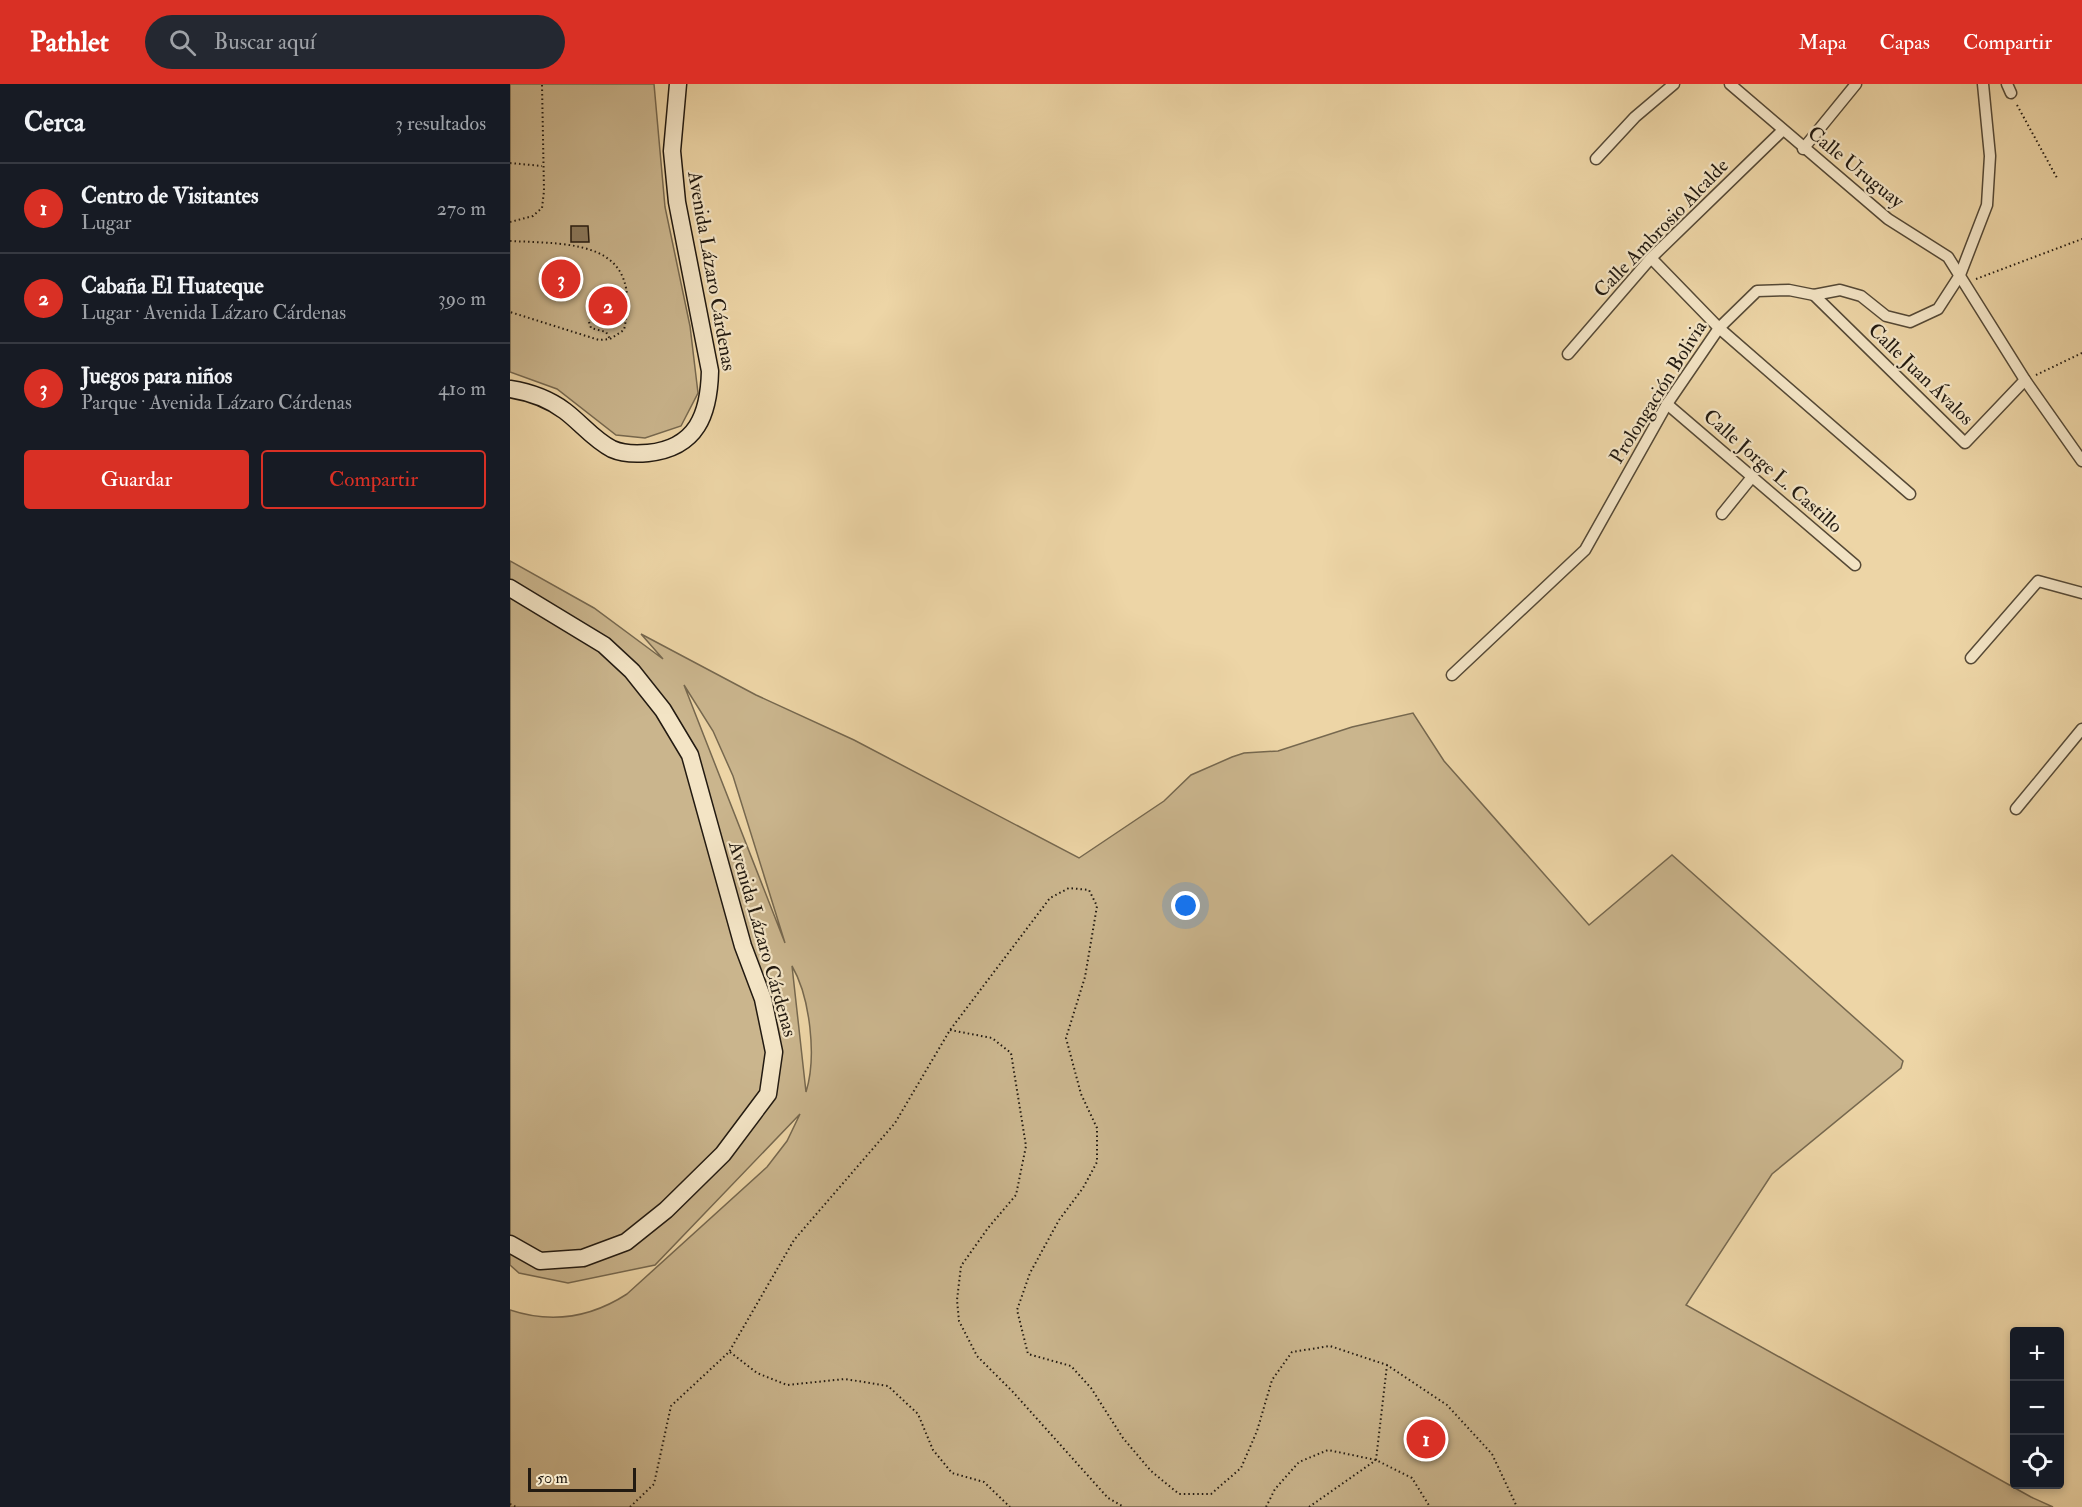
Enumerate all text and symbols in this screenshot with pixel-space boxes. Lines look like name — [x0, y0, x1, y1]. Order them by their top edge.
search box — [145, 15, 565, 69]
text: Pathlet — [30, 25, 109, 60]
icon: search — [166, 26, 199, 59]
text: Buscar aquí — [214, 28, 316, 56]
text: Mapa — [1799, 29, 1847, 56]
text: Capas — [1880, 29, 1930, 56]
text: Compartir — [1963, 29, 2052, 56]
text: Cerca — [24, 107, 85, 139]
text: 3 resultados — [395, 111, 486, 136]
street label: Calle Uruguay — [1803, 121, 1910, 214]
street label: Calle Ambrosio Alcalde — [1588, 153, 1734, 303]
street label: Avenida Lázaro Cárdenas — [682, 168, 742, 373]
text: Centro de Visitantes — [81, 182, 259, 210]
text: 1 — [40, 196, 47, 221]
text: 270 m — [437, 196, 486, 221]
text: Lugar — [81, 210, 131, 235]
pin: 3 — [542, 256, 580, 302]
text: Cabaña El Huateque — [81, 272, 264, 300]
pin: 2 — [588, 284, 628, 328]
text: 2 — [38, 286, 49, 311]
text: 390 m — [438, 286, 486, 311]
text: Lugar · Avenida Lázaro Cárdenas — [81, 300, 346, 325]
street label: Prolongación Bolivia — [1604, 315, 1712, 468]
street label: Calle Juan Ávalos — [1863, 317, 1980, 431]
text: Juegos para niños — [81, 362, 232, 390]
text: 3 — [40, 376, 47, 401]
text: 410 m — [438, 376, 486, 401]
text: Parque · Avenida Lázaro Cárdenas — [81, 390, 352, 415]
street label: Calle Jorge L. Castillo — [1698, 404, 1848, 538]
button: Guardar — [24, 450, 249, 509]
button: Compartir — [261, 450, 486, 509]
street label: Avenida Lázaro Cárdenas — [723, 837, 803, 1040]
your location — [1171, 891, 1200, 920]
map controls — [2010, 1327, 2064, 1489]
button: + — [2010, 1327, 2064, 1381]
button: − — [2010, 1381, 2064, 1435]
pin: 1 — [1406, 1416, 1446, 1462]
button: locate — [2010, 1435, 2064, 1489]
scale bar — [528, 1465, 636, 1492]
text: 50 m — [537, 1468, 568, 1488]

